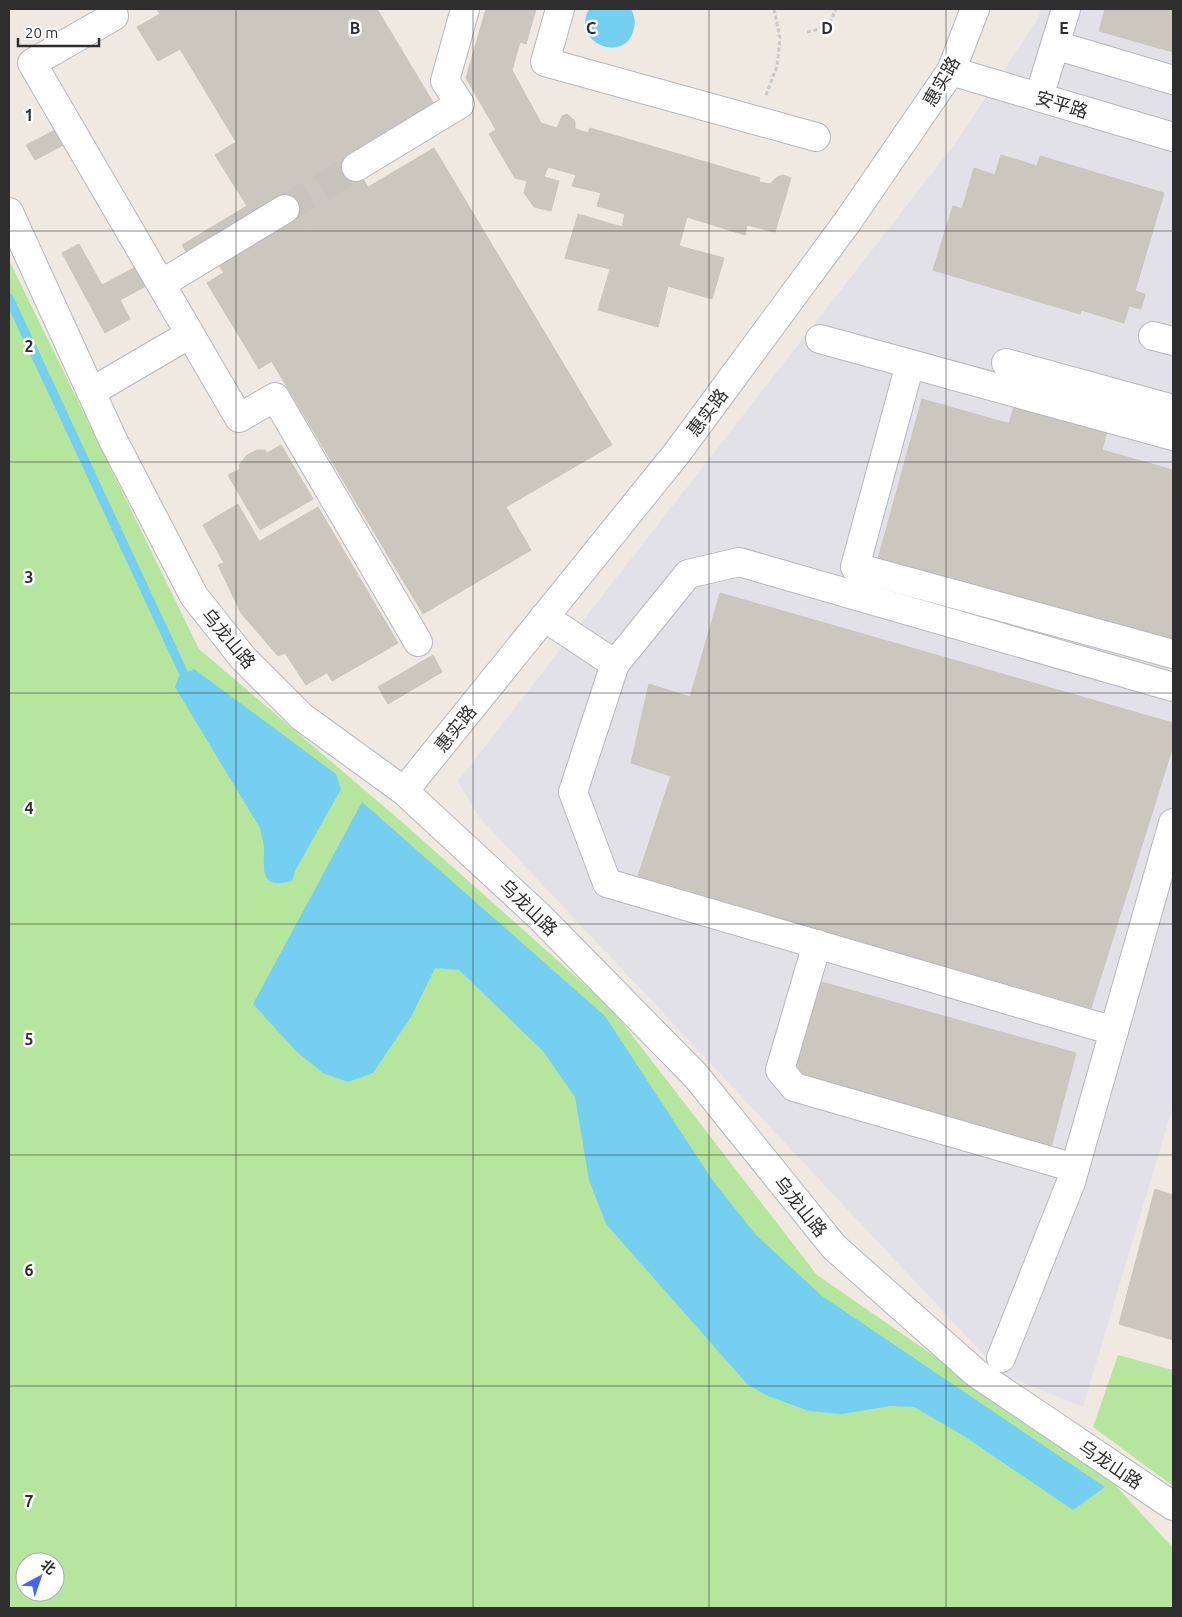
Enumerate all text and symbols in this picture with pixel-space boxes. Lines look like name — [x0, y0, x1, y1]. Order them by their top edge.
scale bar — [18, 15, 99, 47]
text: B — [350, 19, 360, 37]
text: C — [586, 19, 596, 37]
text: D — [821, 19, 833, 37]
text: E — [1059, 19, 1069, 37]
text: 20 m — [25, 24, 58, 41]
street label: 惠实路 — [919, 53, 963, 109]
street label: 安平路 — [1033, 87, 1091, 121]
text: 1 — [24, 106, 34, 124]
text: 2 — [24, 337, 34, 355]
street label: 惠实路 — [683, 384, 731, 440]
text: 3 — [24, 568, 34, 586]
street label: 乌龙山路 — [198, 604, 260, 672]
street label: 惠实路 — [430, 701, 480, 755]
text: 4 — [24, 799, 34, 817]
street label: 乌龙山路 — [496, 875, 562, 939]
text: 5 — [24, 1030, 34, 1048]
street label: 乌龙山路 — [771, 1172, 831, 1240]
text: 6 — [24, 1261, 34, 1279]
street label: 乌龙山路 — [1076, 1436, 1146, 1492]
text: 7 — [24, 1492, 34, 1510]
north arrow — [15, 1552, 65, 1602]
text: 北 — [38, 1556, 59, 1578]

